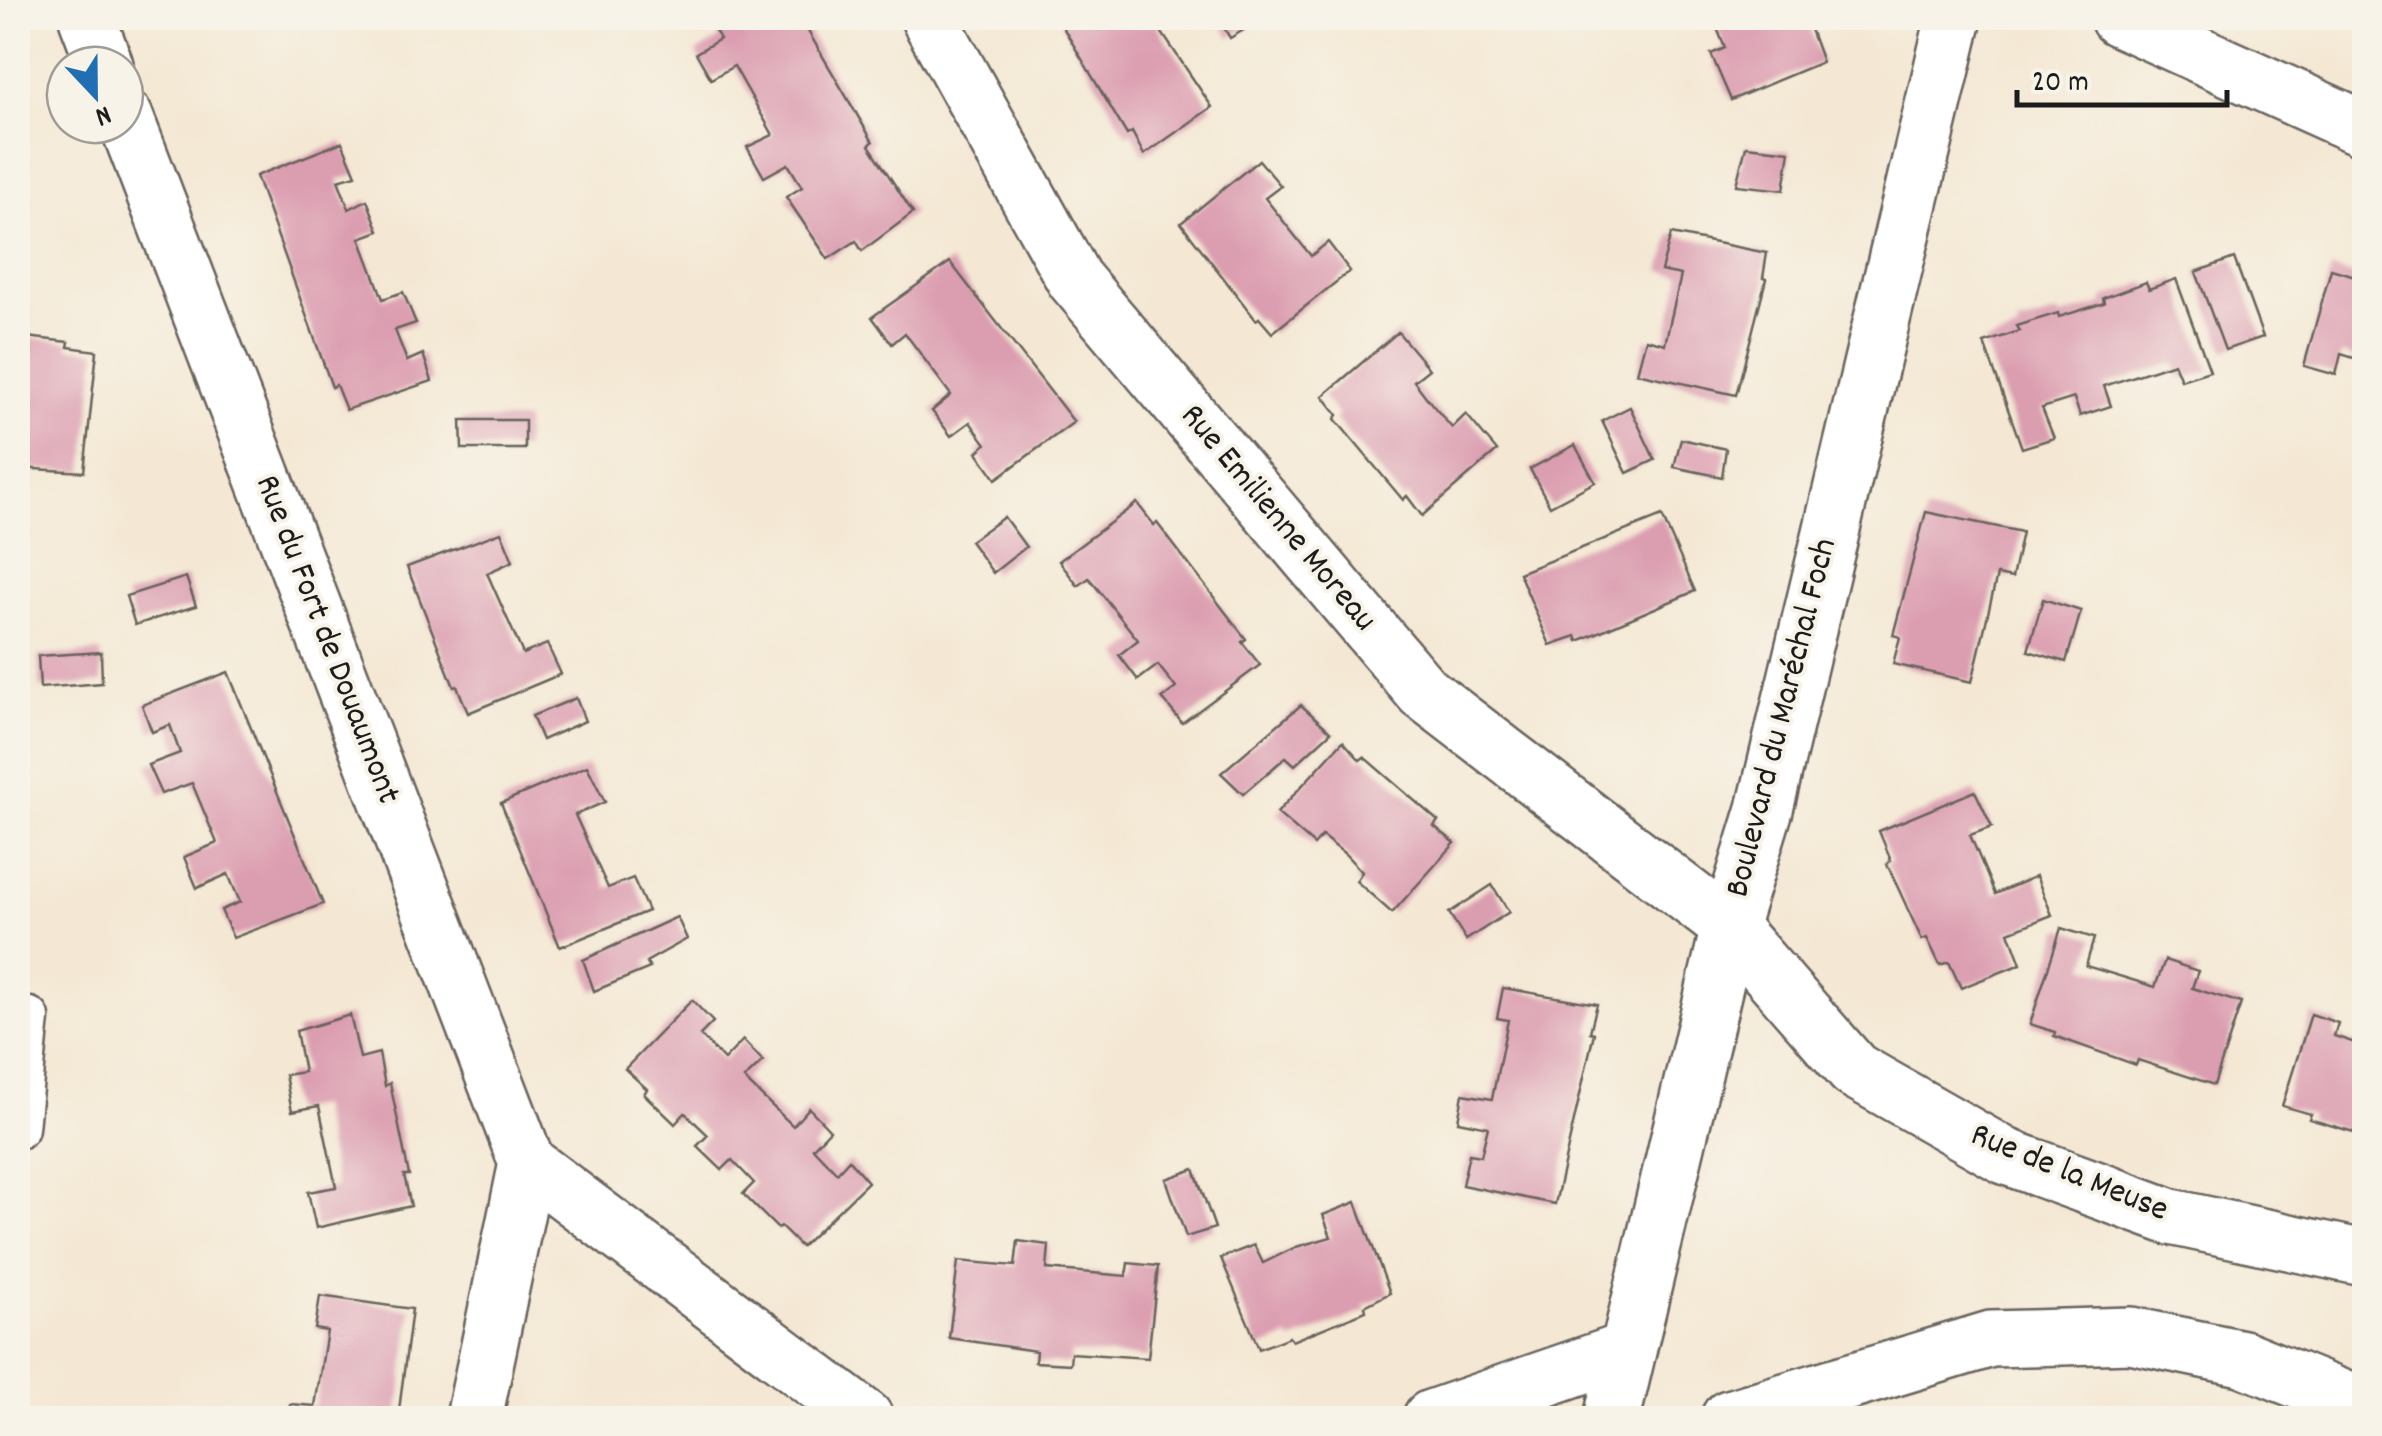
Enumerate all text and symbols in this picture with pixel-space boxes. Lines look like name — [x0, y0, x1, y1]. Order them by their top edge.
north arrow — [45, 45, 145, 145]
scale bar — [2017, 45, 2227, 107]
text: 20 m — [2032, 63, 2089, 106]
text: N — [89, 92, 116, 135]
street label: Rue Emilienne Moreau — [1167, 394, 1387, 644]
street label: Rue du Fort de Douaumont — [240, 468, 412, 812]
street label: Boulevard du Maréchal Foch — [1714, 533, 1852, 903]
street label: Rue de la Meuse — [1963, 1112, 2175, 1236]

